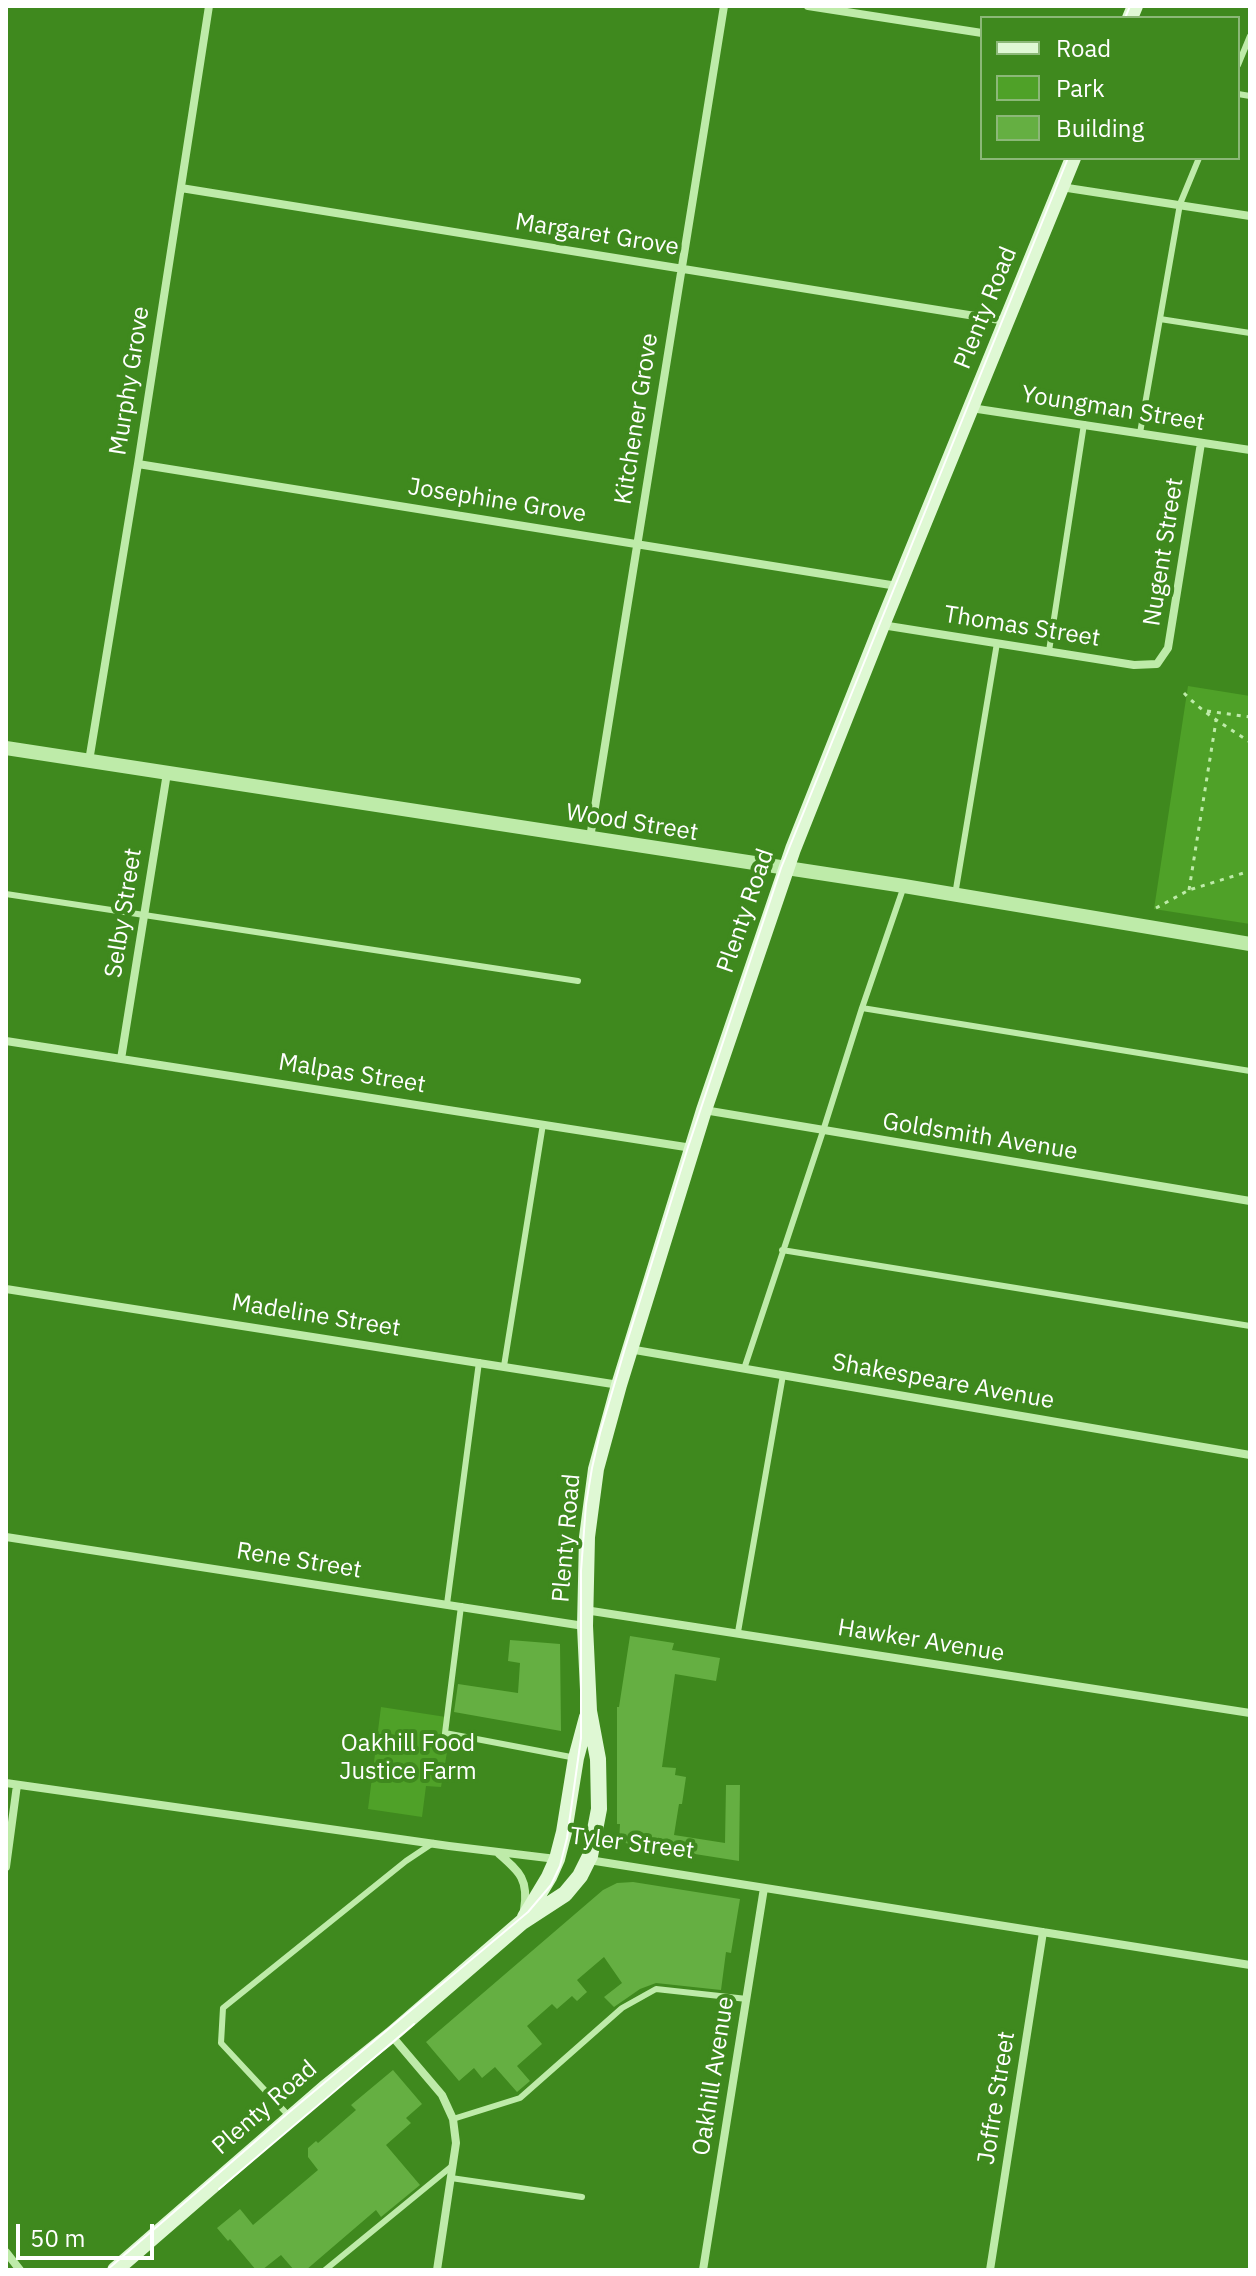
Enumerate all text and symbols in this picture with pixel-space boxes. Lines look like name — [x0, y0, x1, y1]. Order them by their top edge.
legend — [980, 16, 1240, 160]
text: Road — [1056, 32, 1111, 64]
text: Park — [1056, 72, 1105, 104]
text: Building — [1056, 112, 1144, 144]
street label: Margaret Grove — [513, 208, 681, 262]
street label: Plenty Road — [948, 243, 1024, 373]
street label: Murphy Grove — [104, 305, 156, 457]
street label: Kitchener Grove — [609, 331, 665, 507]
street label: Youngman Street — [1019, 380, 1207, 438]
street label: Josephine Grove — [406, 473, 588, 529]
street label: Nugent Street — [1138, 476, 1190, 628]
street label: Thomas Street — [942, 600, 1102, 654]
street label: Wood Street — [564, 798, 700, 848]
street label: Plenty Road — [711, 845, 781, 977]
street label: Selby Street — [100, 846, 148, 980]
street label: Malpas Street — [276, 1048, 428, 1100]
street label: Goldsmith Avenue — [880, 1107, 1080, 1167]
street label: Madeline Street — [230, 1288, 402, 1344]
street label: Shakespeare Avenue — [830, 1348, 1056, 1416]
street label: Plenty Road — [547, 1472, 587, 1604]
street label: Rene Street — [234, 1537, 364, 1585]
street label: Hawker Avenue — [836, 1614, 1006, 1668]
park label: Oakhill Food Justice Farm — [339, 1730, 477, 1786]
street label: Tyler Street — [568, 1822, 696, 1866]
street label: Oakhill Avenue — [687, 1994, 741, 2158]
street label: Joffre Street — [972, 2029, 1022, 2167]
street label: Plenty Road — [207, 2055, 323, 2161]
scale bar — [20, 2208, 158, 2258]
text: 50 m — [30, 2222, 85, 2254]

